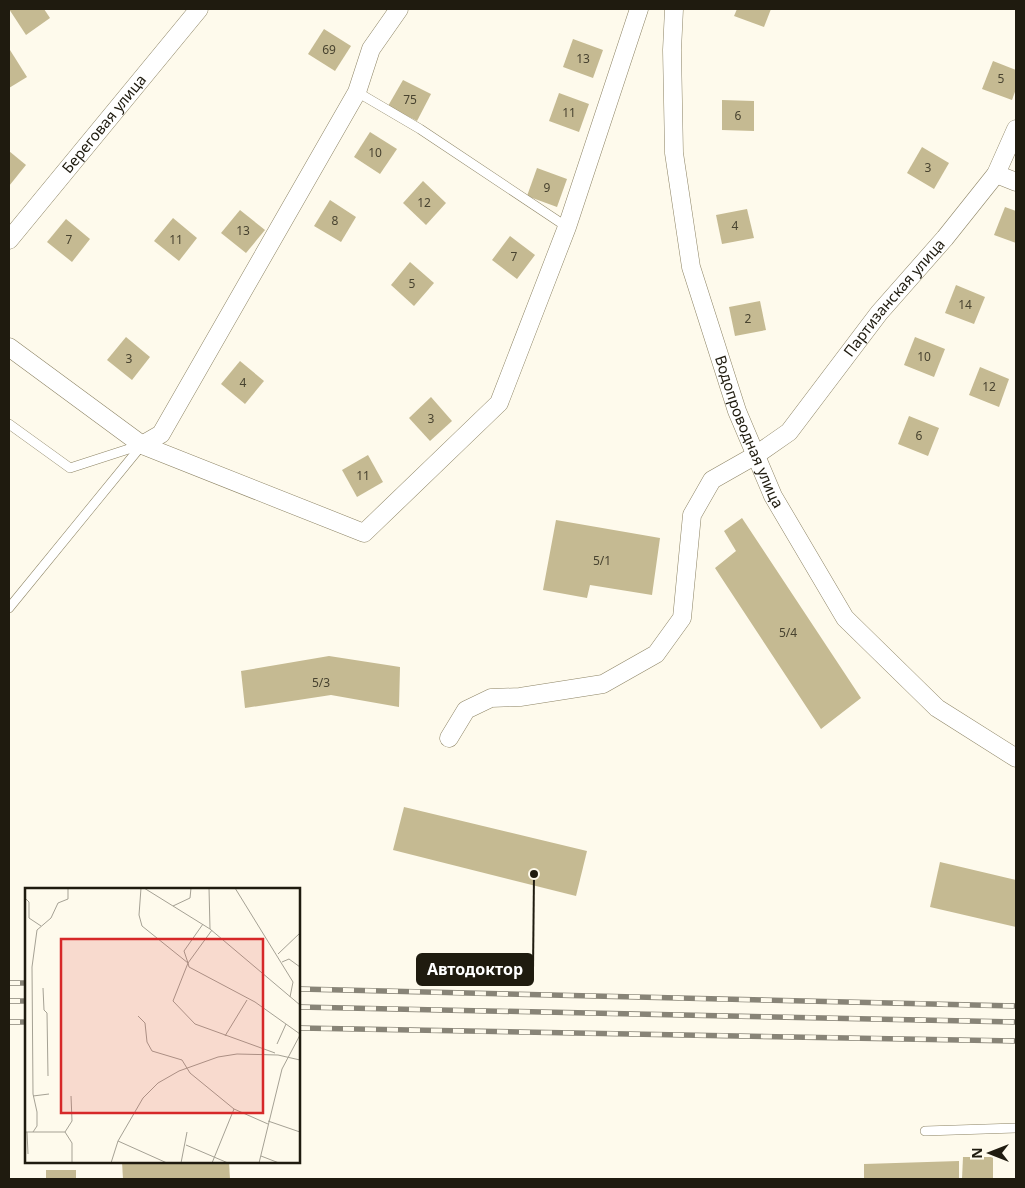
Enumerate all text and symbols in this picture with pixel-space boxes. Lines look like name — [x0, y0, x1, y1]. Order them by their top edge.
house number: 69 — [322, 41, 336, 58]
house number: 13 — [576, 50, 590, 67]
street label: Береговая улица — [57, 70, 150, 177]
house number: 5 — [998, 70, 1005, 87]
house number: 75 — [403, 91, 417, 108]
house number: 11 — [562, 104, 576, 121]
house number: 6 — [735, 107, 742, 124]
house number: 10 — [368, 144, 382, 161]
house number: 3 — [925, 159, 932, 176]
house number: 9 — [544, 179, 551, 196]
house number: 12 — [417, 194, 431, 211]
house number: 8 — [332, 212, 339, 229]
house number: 4 — [732, 217, 739, 234]
house number: 13 — [236, 222, 250, 239]
house number: 7 — [66, 231, 73, 248]
house number: 11 — [169, 231, 183, 248]
street label: Партизанская улица — [838, 234, 949, 360]
house number: 7 — [511, 248, 518, 265]
house number: 5 — [409, 275, 416, 292]
house number: 14 — [958, 296, 972, 313]
house number: 2 — [745, 310, 752, 327]
house number: 10 — [917, 348, 931, 365]
house number: 3 — [126, 350, 133, 367]
street label: Водопроводная улица — [711, 353, 789, 511]
house number: 4 — [240, 374, 247, 391]
house number: 12 — [982, 378, 996, 395]
house number: 3 — [428, 410, 435, 427]
house number: 6 — [916, 427, 923, 444]
house number: 11 — [356, 467, 370, 484]
house number: 5/1 — [593, 552, 611, 569]
house number: 5/4 — [779, 624, 797, 641]
house number: 5/3 — [312, 674, 330, 691]
inset map — [25, 888, 300, 1163]
callout: Автодоктор — [417, 954, 533, 985]
text: Автодоктор — [427, 958, 523, 980]
north arrow — [965, 1128, 1015, 1178]
text: N — [967, 1147, 986, 1159]

